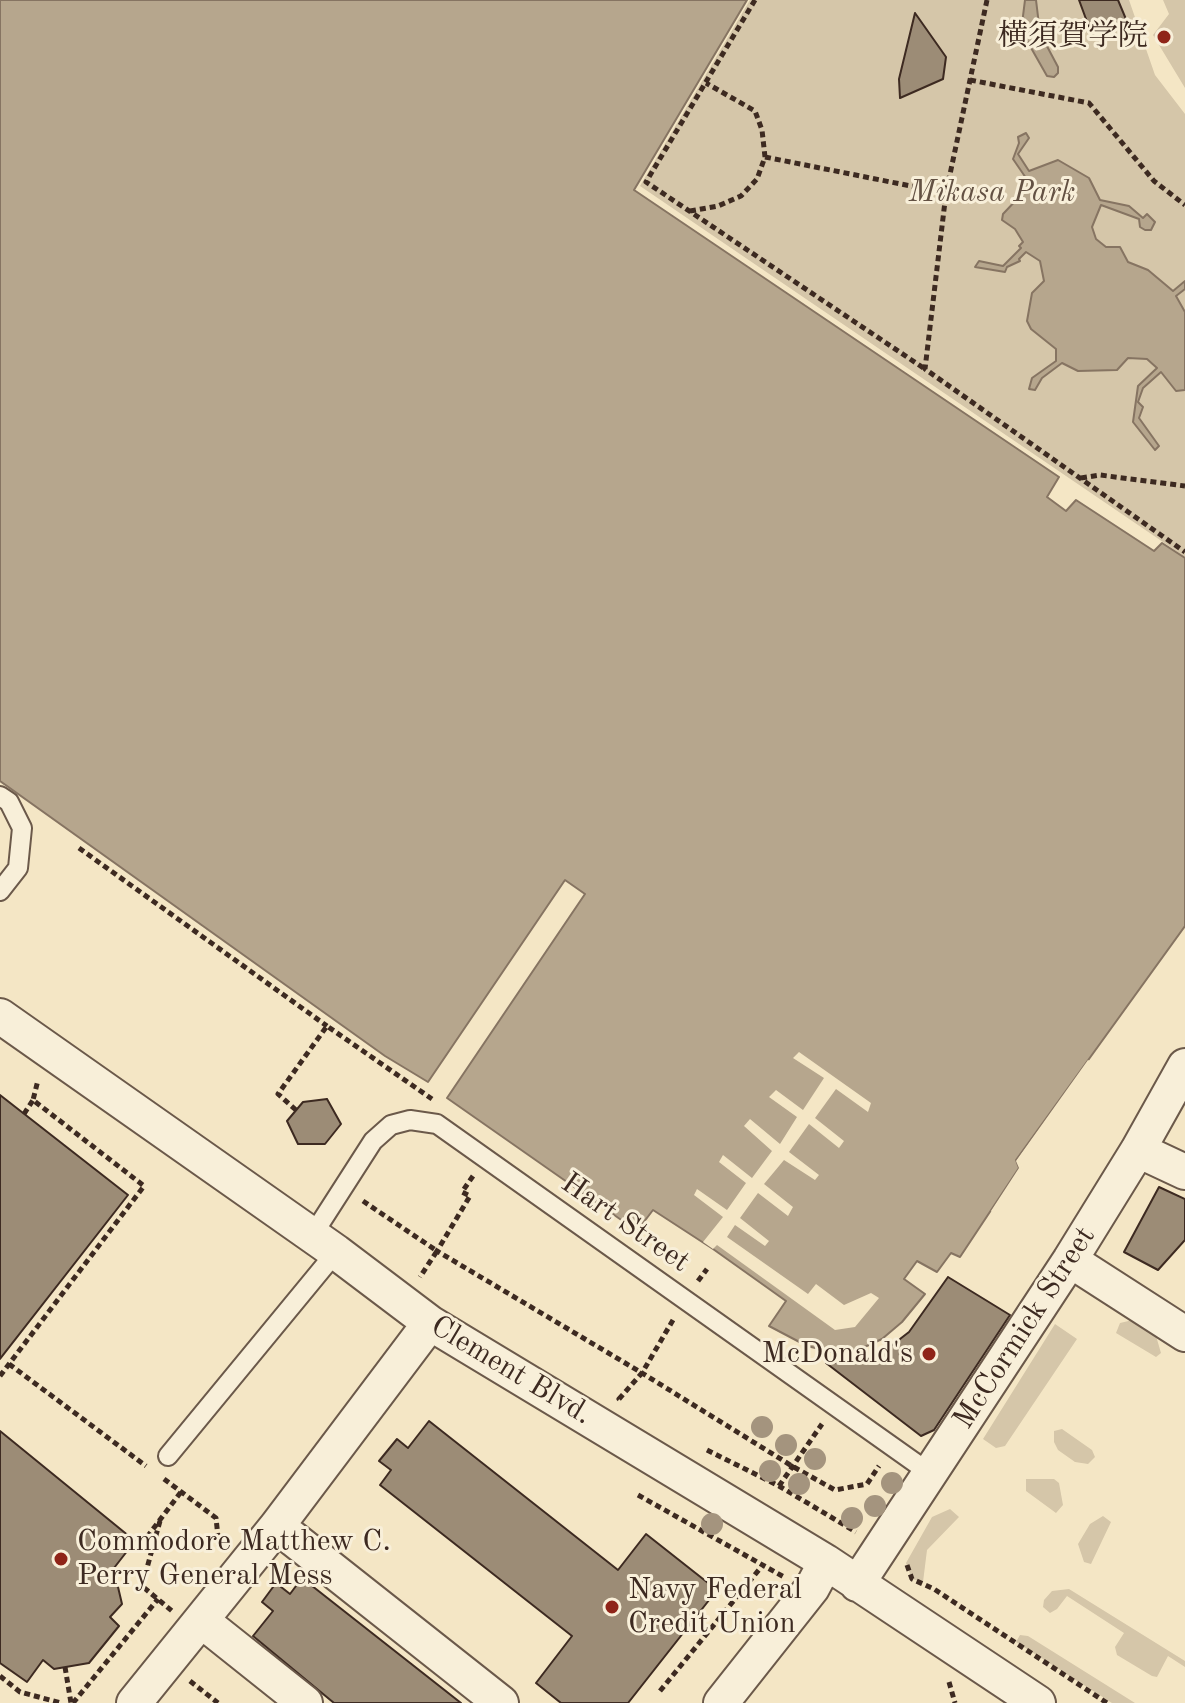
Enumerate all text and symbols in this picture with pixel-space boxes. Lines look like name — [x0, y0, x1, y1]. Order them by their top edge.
place label: 横須賀学院 — [998, 19, 1148, 55]
marker: 横須賀学院 — [1155, 28, 1173, 46]
park label: Mikasa Park — [909, 175, 1075, 211]
street label: Hart Street — [554, 1165, 696, 1281]
street label: McCormick Street — [946, 1220, 1104, 1436]
street label: Clement Blvd. — [424, 1309, 598, 1433]
place label: McDonald's — [762, 1336, 913, 1372]
marker: McDonald's — [920, 1345, 938, 1363]
place label: Commodore Matthew C. Perry General Mess — [77, 1524, 391, 1594]
marker: Commodore Matthew C. Perry General Mess — [52, 1550, 70, 1568]
place label: Navy Federal Credit Union — [628, 1572, 802, 1642]
marker: Navy Federal Credit Union — [603, 1598, 621, 1616]

